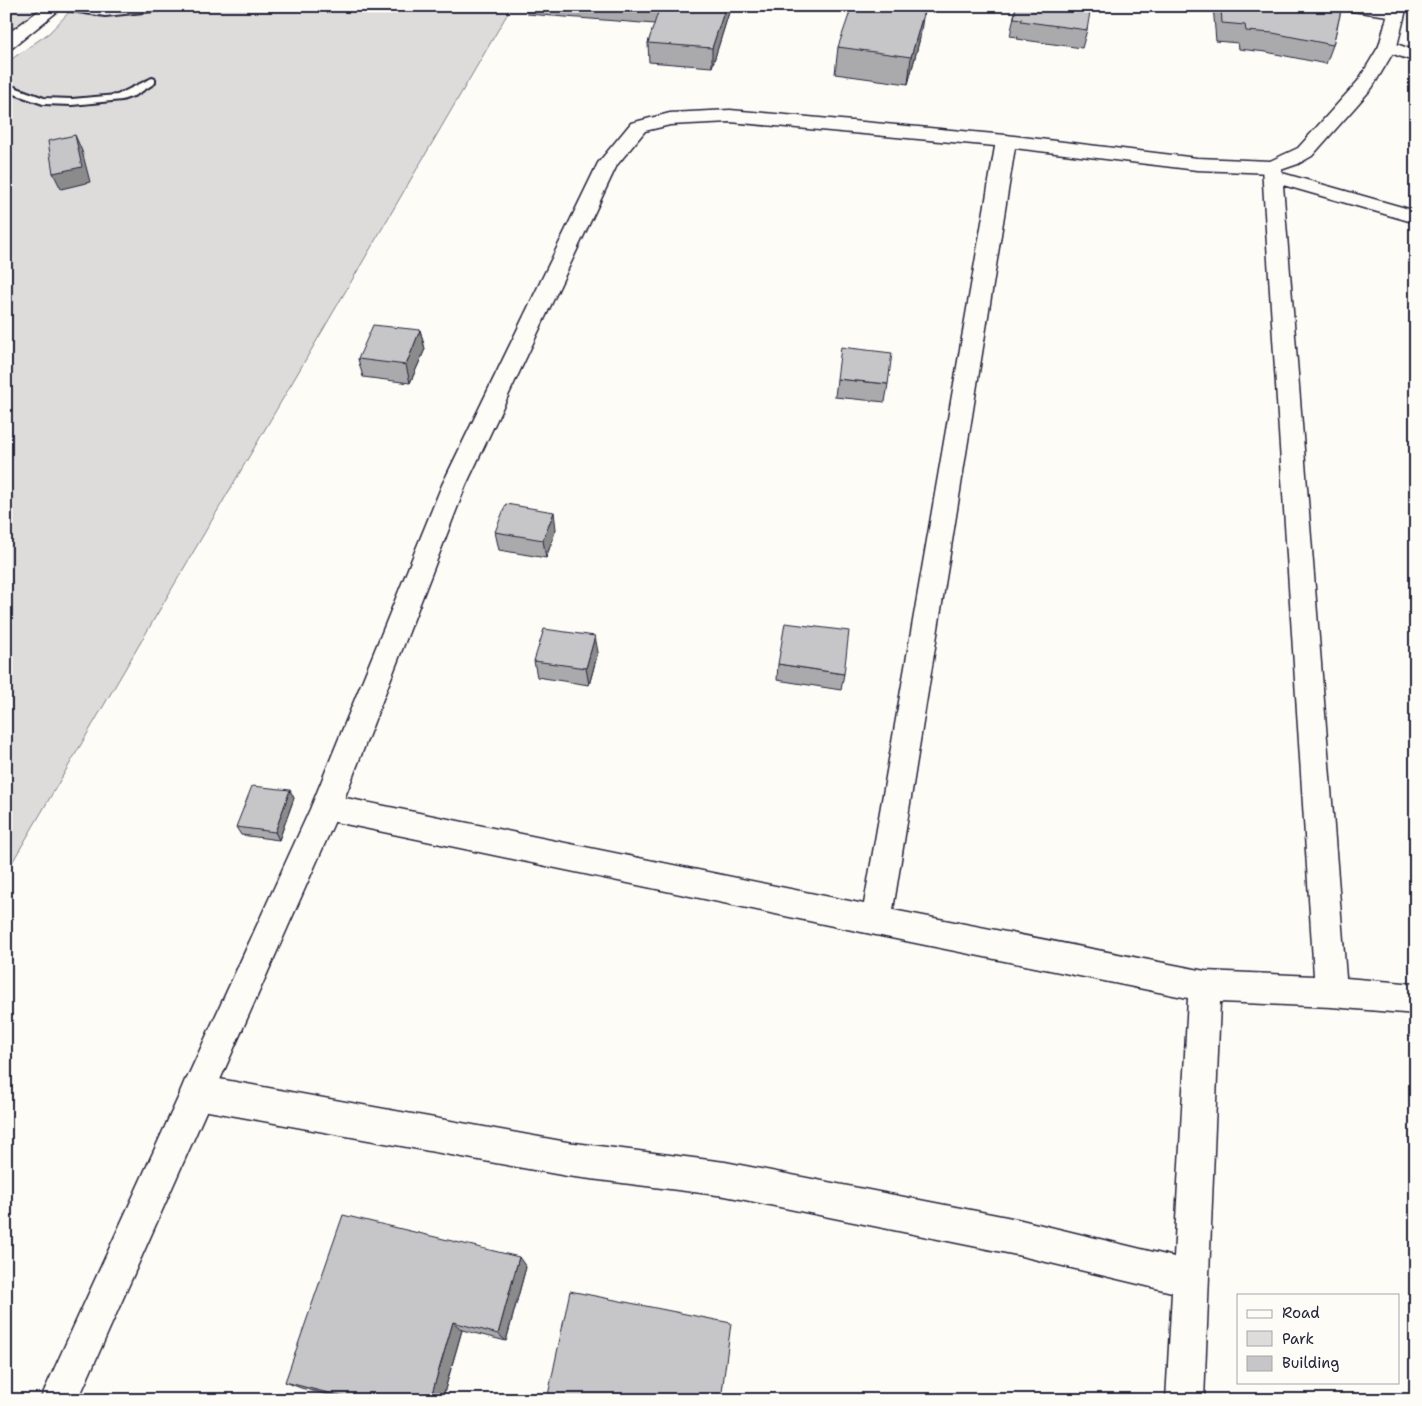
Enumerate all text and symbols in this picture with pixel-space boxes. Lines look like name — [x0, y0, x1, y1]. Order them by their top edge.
legend — [1237, 1294, 1400, 1384]
text: Road — [1282, 1303, 1320, 1323]
text: Park — [1282, 1329, 1314, 1349]
text: Building — [1282, 1353, 1339, 1373]

